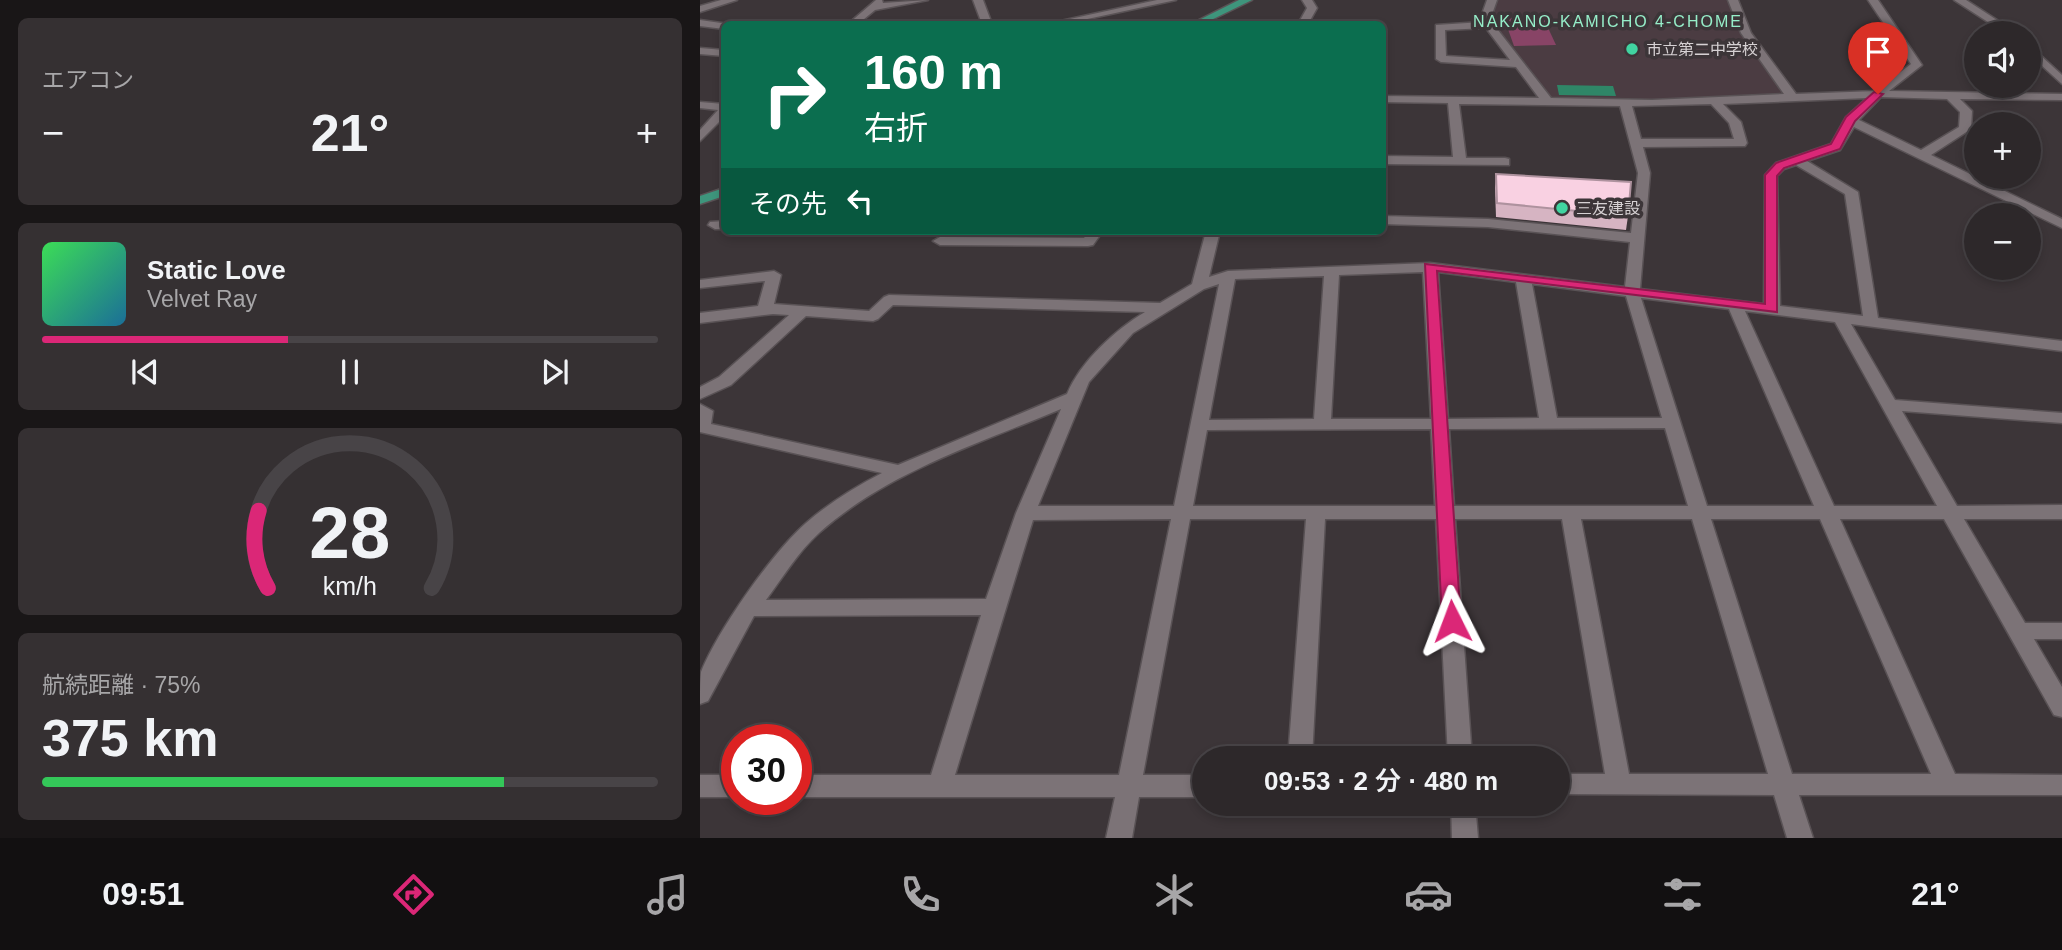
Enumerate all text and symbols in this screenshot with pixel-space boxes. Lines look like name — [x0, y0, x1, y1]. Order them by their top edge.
district label: NAKANO-KAMICHO 4-CHOME — [1473, 13, 1743, 30]
map controls — [1964, 21, 2041, 280]
button: sound — [1964, 21, 2041, 98]
pin — [1848, 22, 1908, 94]
icon: arrive — [1859, 33, 1897, 71]
marker: 市立第二中学校 — [1624, 41, 1640, 57]
place label: 市立第二中学校 — [1646, 41, 1758, 58]
text: 160 m — [864, 45, 1003, 99]
icon: right — [749, 49, 840, 140]
text: エアコン — [42, 67, 134, 93]
text: 21° — [311, 104, 389, 162]
text: 右折 — [864, 110, 928, 146]
text: − — [42, 112, 64, 154]
text: + — [636, 112, 658, 154]
button: + — [1964, 112, 2041, 189]
icon: left — [841, 182, 879, 220]
text: その先 — [749, 189, 827, 219]
marker: 三友建設 — [1554, 200, 1570, 216]
place label: 三友建設 — [1576, 200, 1640, 217]
button: − — [1964, 203, 2041, 280]
text: Static Love — [147, 255, 286, 285]
text: Velvet Ray — [147, 286, 257, 312]
icon: previous — [126, 353, 164, 391]
icon: pause — [331, 353, 369, 391]
icon: next — [536, 353, 574, 391]
text: 28 — [310, 492, 390, 573]
text: km/h — [323, 571, 377, 599]
position arrow — [1415, 584, 1489, 658]
text: 航続距離 · 75% — [42, 672, 200, 698]
text: 375 km — [42, 709, 218, 767]
speed limit sign: 30 — [721, 724, 812, 815]
text: 09:53 · 2 分 · 480 m — [1264, 766, 1498, 796]
icon: directions — [389, 870, 438, 919]
icon: music — [643, 870, 692, 919]
icon: phone — [896, 870, 945, 919]
icon: climate — [1150, 870, 1199, 919]
icon: car — [1404, 870, 1453, 919]
icon: filters — [1658, 870, 1707, 919]
text: 09:51 — [102, 876, 184, 912]
text: 21° — [1911, 876, 1960, 912]

